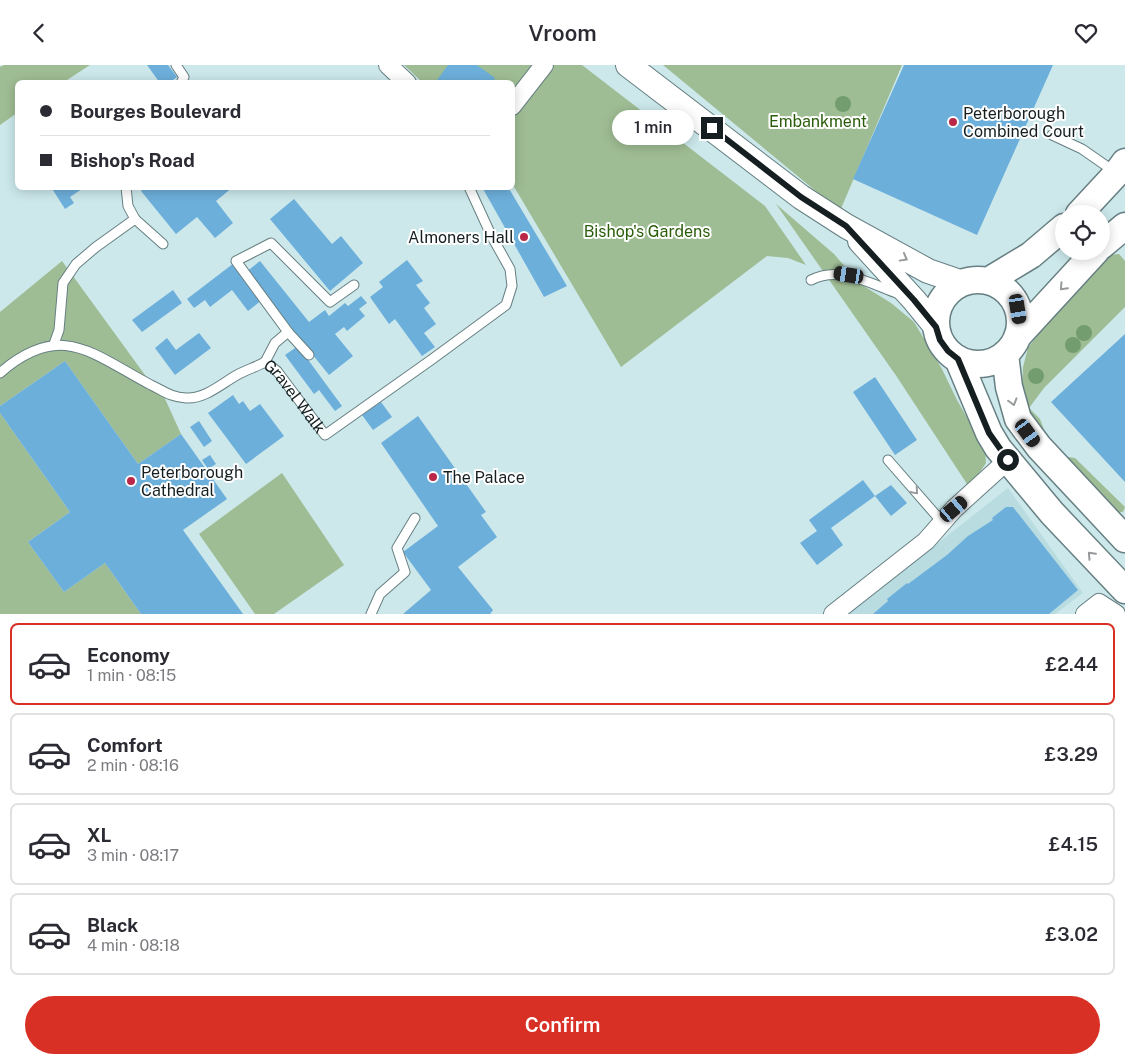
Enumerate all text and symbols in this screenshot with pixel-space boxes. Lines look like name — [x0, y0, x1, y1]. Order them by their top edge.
icon: back — [25, 19, 53, 47]
icon: heart — [1072, 19, 1100, 47]
text: Vroom — [528, 20, 597, 46]
text: Bourges Boulevard — [70, 100, 241, 122]
place label: Peterborough Combined Court — [963, 104, 1084, 141]
callout: 1 min — [612, 111, 694, 145]
park label: Embankment — [769, 112, 867, 131]
marker: Peterborough Combined Court — [947, 116, 959, 128]
route end — [701, 117, 723, 139]
text: 1 min — [634, 118, 672, 137]
text: Bishop's Road — [70, 149, 195, 171]
map controls — [1055, 205, 1110, 260]
button: locate — [1055, 205, 1110, 260]
park label: Bishop's Gardens — [584, 222, 710, 241]
place label: Almoners Hall — [408, 228, 514, 247]
marker: Almoners Hall — [518, 231, 530, 243]
one-way arrow — [899, 252, 908, 262]
car — [833, 265, 864, 285]
one-way arrow — [1060, 282, 1069, 291]
car — [1008, 293, 1027, 325]
street label: Gravel Walk — [260, 356, 329, 437]
one-way arrow — [1007, 398, 1017, 406]
car — [1013, 416, 1042, 450]
route start — [997, 449, 1019, 471]
place label: Peterborough Cathedral — [141, 463, 243, 500]
place label: The Palace — [443, 468, 525, 487]
marker: The Palace — [427, 471, 439, 483]
marker: Peterborough Cathedral — [125, 475, 137, 487]
one-way arrow — [910, 485, 919, 494]
car — [937, 494, 970, 524]
one-way arrow — [1088, 551, 1097, 560]
icon: car — [27, 642, 72, 687]
text: Economy — [87, 644, 170, 666]
text: £2.44 — [1045, 653, 1098, 675]
text: 1 min · 08:15 — [87, 666, 176, 685]
icon: car — [27, 732, 72, 777]
text: Comfort — [87, 734, 163, 756]
text: £3.29 — [1045, 743, 1098, 765]
text: 2 min · 08:16 — [87, 756, 179, 775]
icon: car — [27, 822, 72, 867]
text: XL — [87, 824, 112, 846]
text: £4.15 — [1049, 833, 1098, 855]
text: 3 min · 08:17 — [87, 846, 179, 865]
icon: car — [27, 912, 72, 957]
text: Black — [87, 914, 138, 936]
text: £3.02 — [1045, 923, 1098, 945]
text: 4 min · 08:18 — [87, 936, 180, 955]
button: Confirm — [25, 996, 1100, 1054]

